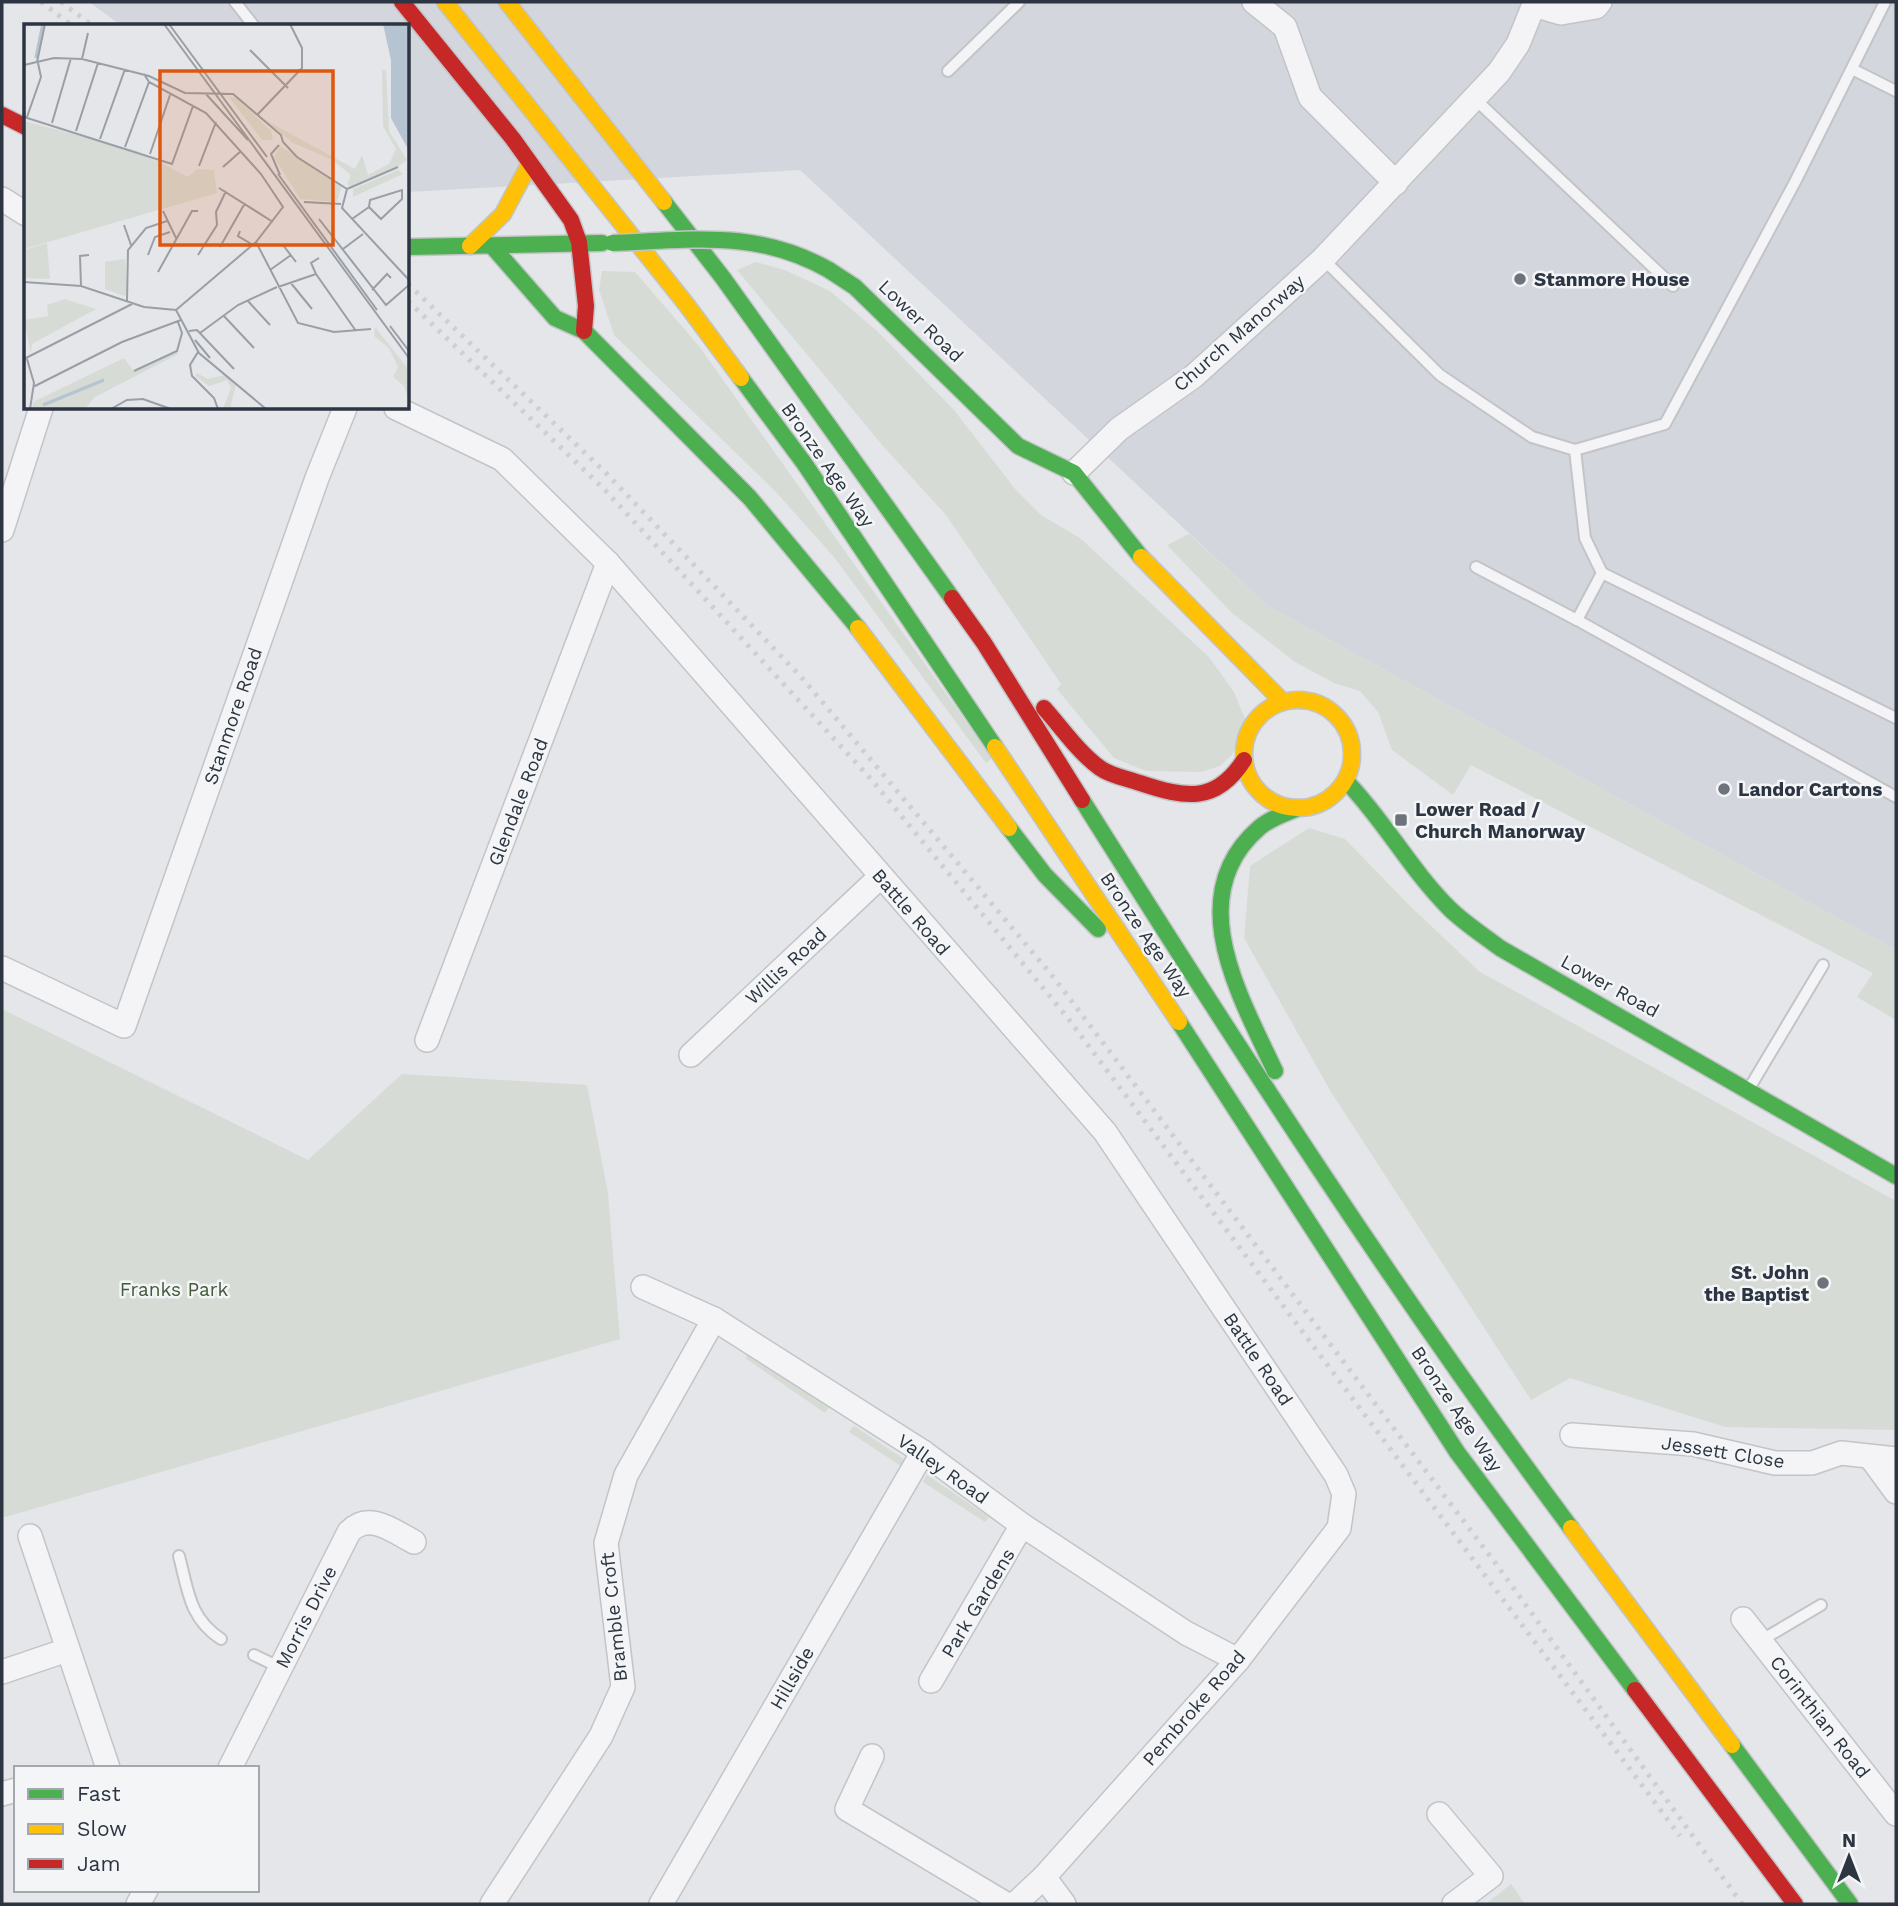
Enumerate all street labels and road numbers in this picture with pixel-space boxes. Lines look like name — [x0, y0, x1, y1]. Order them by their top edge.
street label: Church Manorway — [1169, 270, 1309, 396]
street label: Lower Road — [874, 275, 968, 367]
street label: Bronze Age Way — [776, 398, 880, 532]
street label: Stanmore Road — [199, 644, 267, 788]
street label: Glendale Road — [483, 735, 553, 869]
street label: Battle Road — [867, 864, 955, 960]
street label: Bronze Age Way — [1095, 868, 1197, 1002]
street label: Willis Road — [741, 923, 831, 1009]
street label: Lower Road — [1557, 950, 1663, 1022]
street label: Battle Road — [1219, 1308, 1297, 1410]
street label: Bronze Age Way — [1406, 1342, 1508, 1476]
street label: Valley Road — [893, 1429, 993, 1509]
street label: Jessett Close — [1660, 1431, 1786, 1473]
street label: Park Gardens — [936, 1544, 1020, 1662]
street label: Bramble Croft — [596, 1551, 632, 1683]
street label: Morris Drive — [270, 1562, 342, 1672]
street label: Hillside — [765, 1643, 819, 1713]
street label: Pembroke Road — [1138, 1646, 1250, 1770]
street label: Corinthian Road — [1765, 1651, 1875, 1783]

